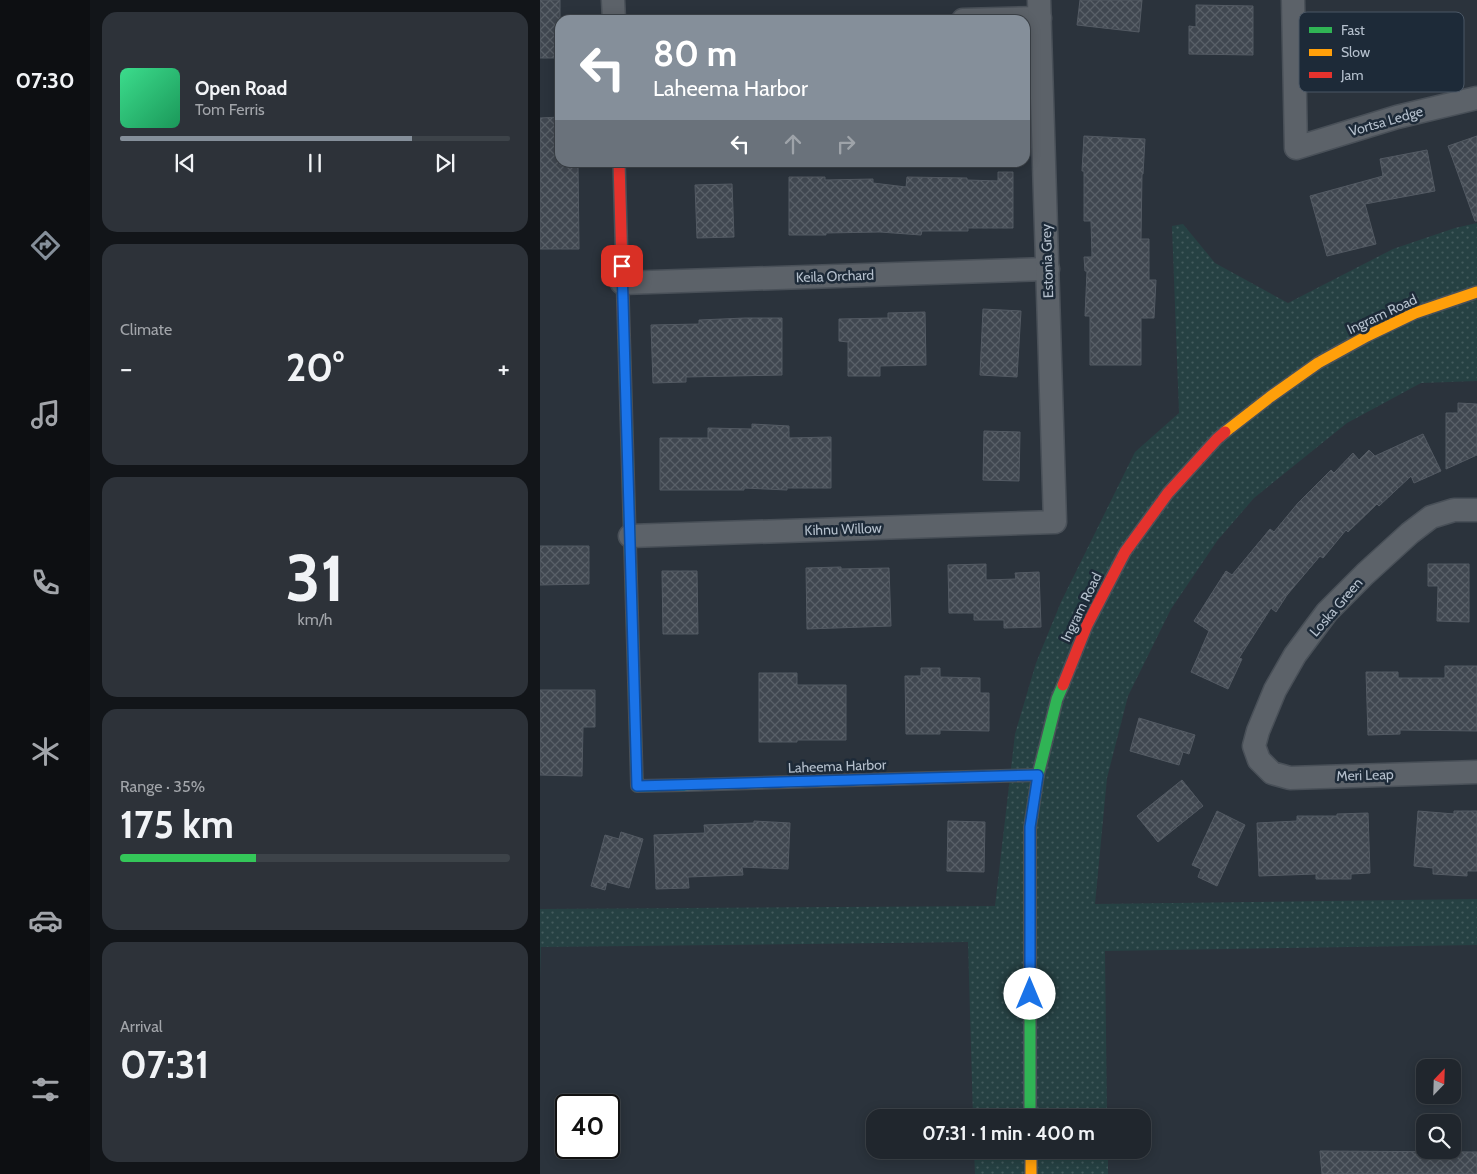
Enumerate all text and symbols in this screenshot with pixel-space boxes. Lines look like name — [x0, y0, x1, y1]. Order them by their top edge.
legend — [1299, 12, 1464, 92]
text: Fast — [1341, 21, 1365, 39]
text: 80 m — [653, 32, 737, 75]
icon: left — [570, 35, 635, 100]
text: Slow — [1341, 43, 1370, 61]
text: Jam — [1340, 66, 1363, 84]
text: 07:30 — [15, 67, 75, 94]
text: Laheema Harbor — [653, 75, 808, 102]
text: Open Road — [195, 77, 287, 100]
text: Tom Ferris — [195, 100, 265, 119]
street label: Vortsa Ledge — [1347, 102, 1425, 140]
icon: left — [726, 130, 754, 158]
icon: ahead — [779, 130, 807, 158]
icon: right — [832, 130, 860, 158]
icon: previous — [171, 149, 199, 177]
icon: pause — [301, 149, 329, 177]
icon: next — [431, 149, 459, 177]
street label: Estonia Grey — [1037, 224, 1057, 298]
icon: directions — [28, 228, 63, 263]
pin — [601, 245, 643, 287]
icon: arrive — [608, 252, 636, 280]
street label: Keila Orchard — [796, 266, 874, 286]
street label: Ingram Road — [1344, 290, 1420, 338]
text: Climate — [120, 320, 172, 339]
text: 20° — [286, 344, 344, 391]
text: − — [120, 351, 132, 385]
text: + — [498, 351, 510, 385]
icon: music — [28, 397, 63, 432]
street label: Kihnu Willow — [804, 519, 882, 539]
text: 31 — [285, 538, 345, 617]
icon: phone — [28, 565, 63, 600]
street label: Ingram Road — [1056, 569, 1106, 645]
street label: Loska Green — [1306, 574, 1367, 640]
text: km/h — [297, 610, 333, 629]
icon: climate — [28, 734, 63, 769]
street label: Laheema Harbor — [787, 755, 887, 777]
street label: Meri Leap — [1336, 765, 1394, 785]
text: Range · 35% — [120, 777, 205, 796]
text: 175 km — [120, 801, 234, 848]
icon: car — [28, 903, 63, 938]
position arrow — [1003, 967, 1055, 1019]
text: Arrival — [120, 1017, 163, 1036]
text: 07:31 — [120, 1041, 209, 1088]
north arrow — [1416, 1059, 1461, 1104]
map controls — [1416, 1059, 1461, 1159]
icon: filters — [28, 1072, 63, 1107]
speed limit sign: 40 — [555, 1094, 620, 1159]
button: search — [1416, 1114, 1461, 1159]
text: 07:31 · 1 min · 400 m — [922, 1122, 1095, 1145]

